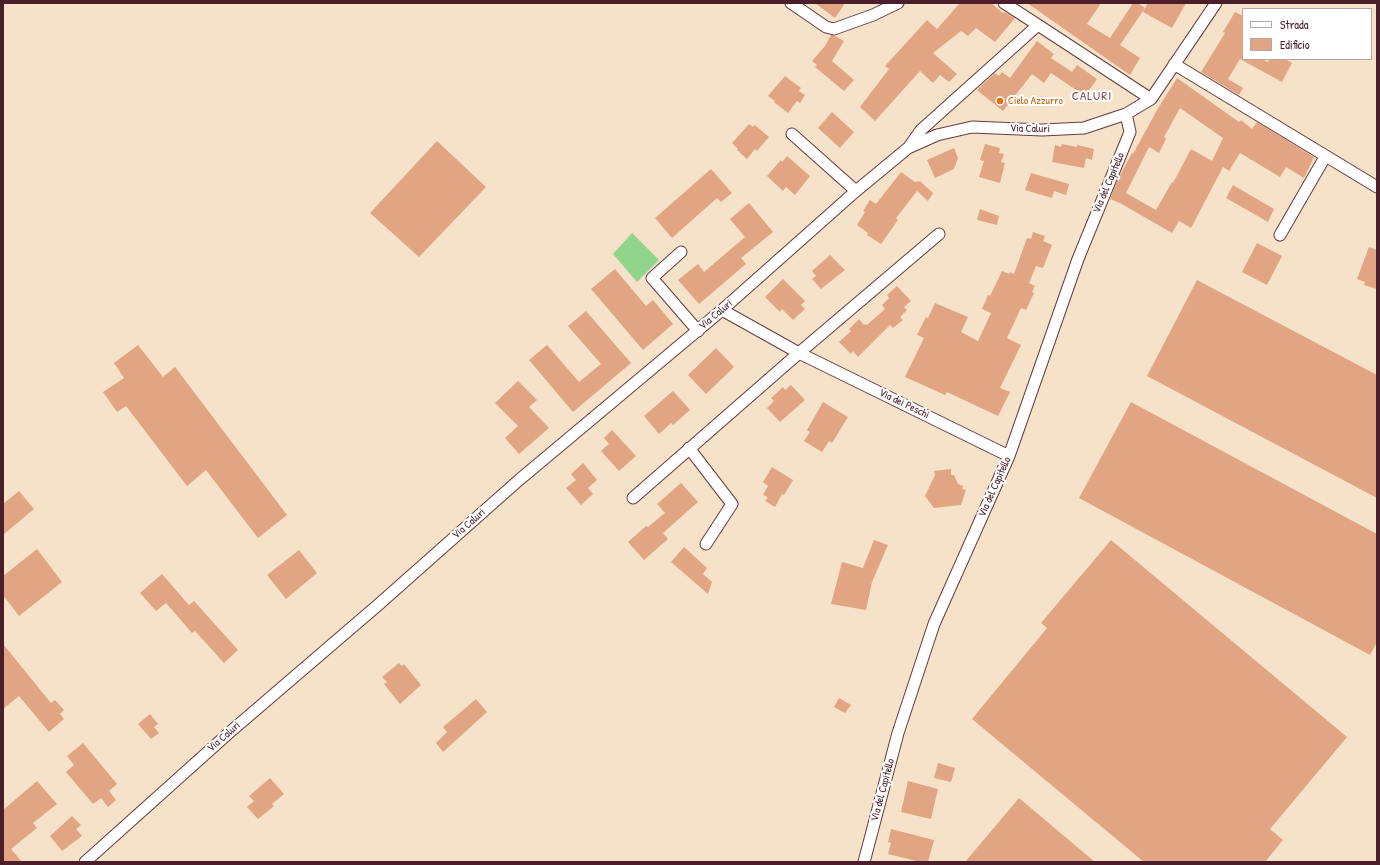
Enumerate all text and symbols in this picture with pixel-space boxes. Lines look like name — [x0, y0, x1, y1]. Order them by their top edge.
legend — [1242, 8, 1372, 60]
text: Strada — [1280, 16, 1308, 33]
text: Edificio — [1280, 36, 1310, 53]
district label: CALURI — [1072, 89, 1112, 105]
place label: Cielo Azzurro — [1008, 94, 1063, 108]
marker: Cielo Azzurro — [995, 96, 1005, 106]
street label: Via Caluri — [1010, 122, 1050, 136]
street label: Via del Capitello — [1090, 151, 1128, 215]
street label: Via Caluri — [696, 297, 736, 333]
street label: Via dei Peschi — [877, 386, 931, 422]
street label: Via del Capitello — [976, 455, 1014, 519]
street label: Via Caluri — [450, 506, 488, 542]
street label: Via Caluri — [205, 719, 243, 755]
street label: Via del Capitello — [868, 757, 898, 823]

